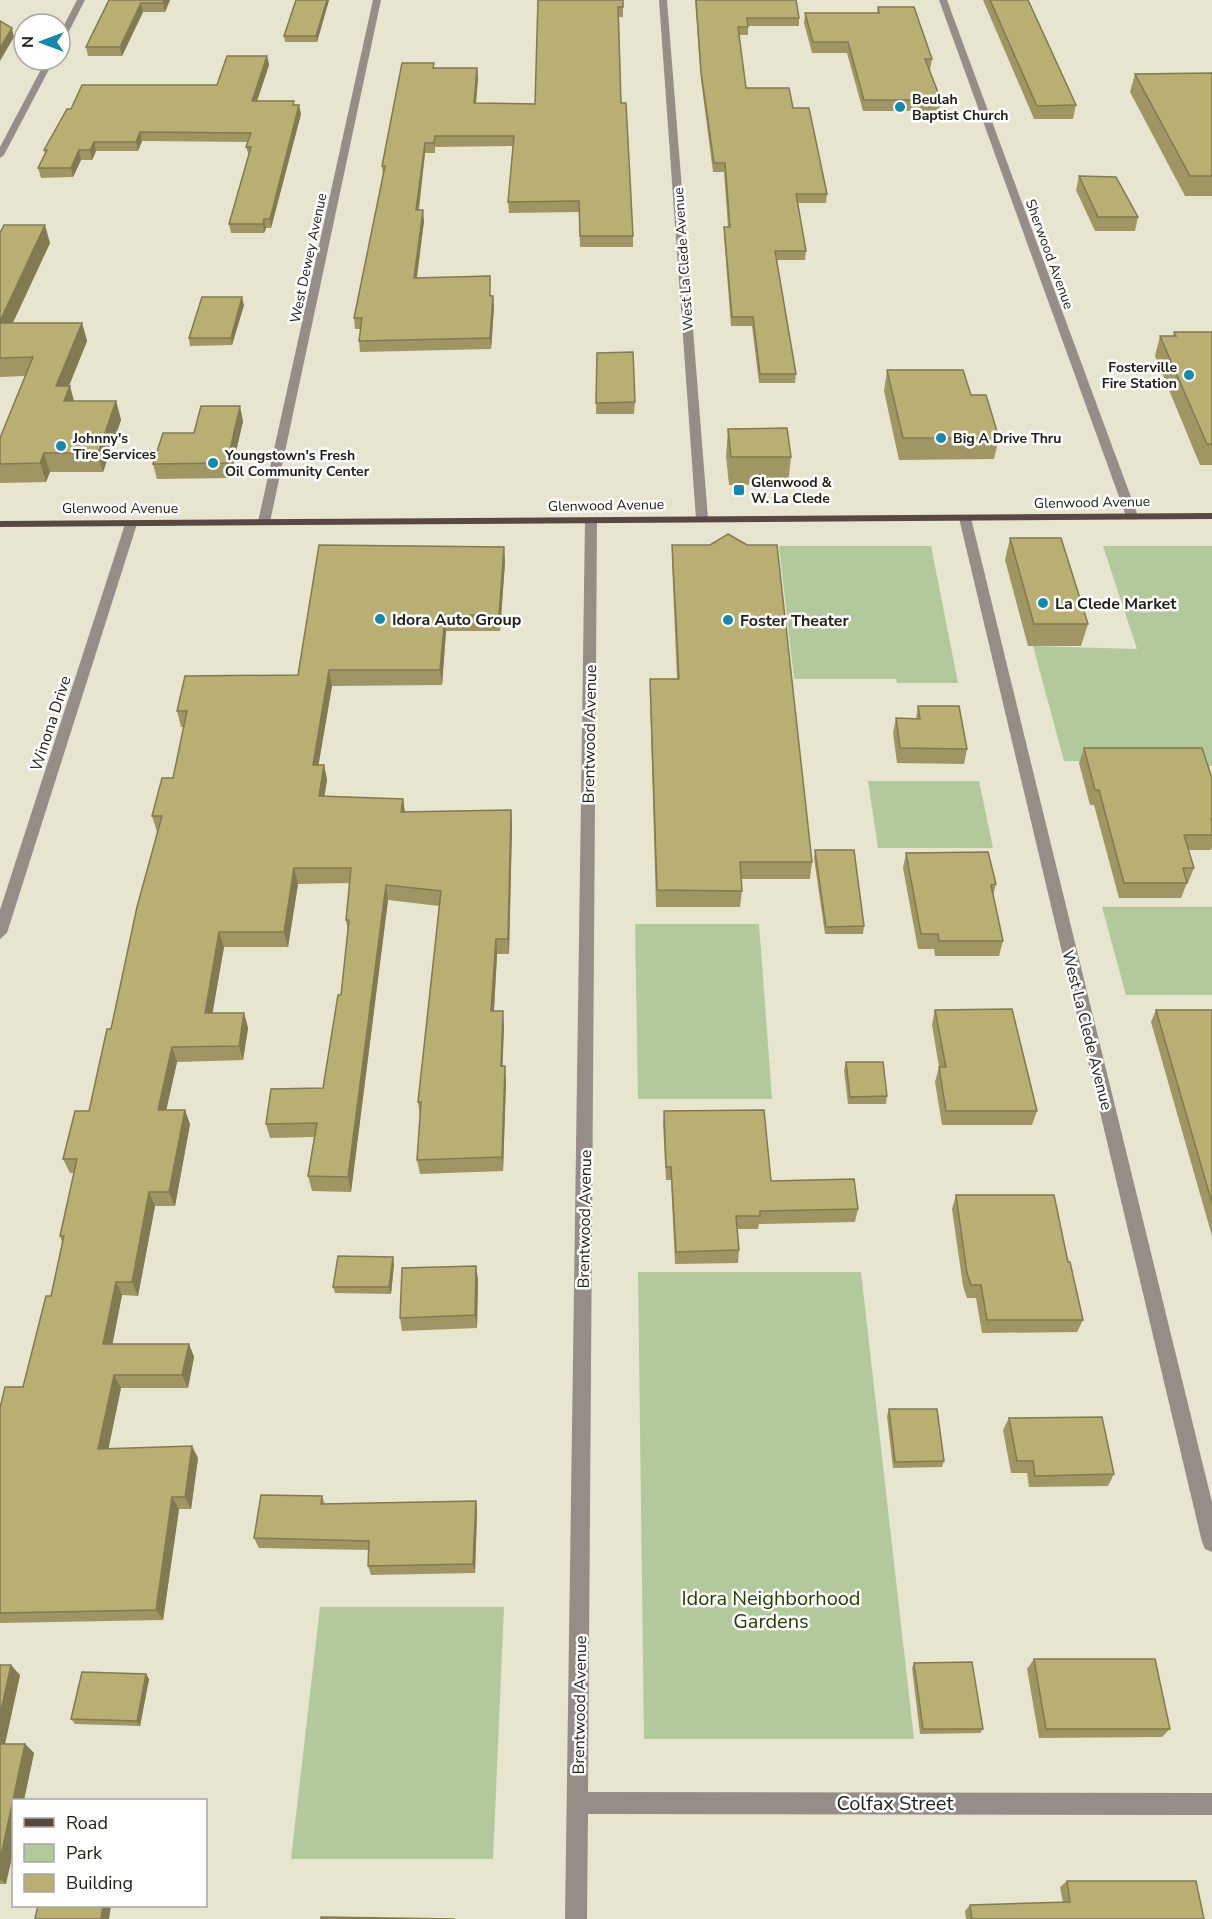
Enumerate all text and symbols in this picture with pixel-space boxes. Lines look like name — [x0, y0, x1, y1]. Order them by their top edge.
north arrow — [12, 12, 72, 72]
text: N — [17, 36, 39, 48]
place label: Beulah Baptist Church — [912, 90, 1008, 125]
marker: Beulah Baptist Church — [893, 100, 907, 114]
street label: West La Clede Avenue — [669, 187, 698, 331]
street label: West Dewey Avenue — [285, 191, 332, 325]
street label: Sherwood Avenue — [1021, 196, 1078, 312]
place label: Fosterville Fire Station — [1102, 358, 1177, 393]
marker: Fosterville Fire Station — [1182, 368, 1196, 382]
place label: Johnny's Tire Services — [72, 429, 156, 464]
place label: Big A Drive Thru — [953, 429, 1061, 448]
marker: Big A Drive Thru — [934, 431, 948, 445]
marker: Johnny's Tire Services — [54, 439, 68, 453]
place label: Youngstown's Fresh Oil Community Center — [224, 446, 370, 481]
marker: Youngstown's Fresh Oil Community Center — [206, 456, 220, 470]
place label: Glenwood & W. La Clede — [751, 473, 833, 508]
marker: Glenwood & W. La Clede — [732, 483, 746, 497]
street label: Glenwood Avenue — [1034, 492, 1150, 513]
street label: Glenwood Avenue — [548, 495, 664, 516]
street label: Glenwood Avenue — [62, 499, 178, 518]
place label: La Clede Market — [1055, 593, 1177, 615]
marker: La Clede Market — [1036, 596, 1050, 610]
place label: Idora Auto Group — [392, 609, 521, 631]
place label: Foster Theater — [740, 610, 849, 632]
marker: Idora Auto Group — [373, 612, 387, 626]
marker: Foster Theater — [721, 613, 735, 627]
street label: Brentwood Avenue — [578, 664, 602, 804]
street label: Winona Drive — [25, 673, 77, 774]
street label: West La Clede Avenue — [1057, 948, 1118, 1113]
street label: Brentwood Avenue — [573, 1149, 597, 1289]
park label: Idora Neighborhood Gardens — [681, 1585, 861, 1635]
street label: Brentwood Avenue — [568, 1635, 592, 1775]
street label: Colfax Street — [836, 1790, 955, 1817]
legend — [12, 1799, 207, 1907]
text: Road — [66, 1811, 108, 1835]
text: Park — [66, 1841, 103, 1865]
text: Building — [66, 1871, 133, 1895]

